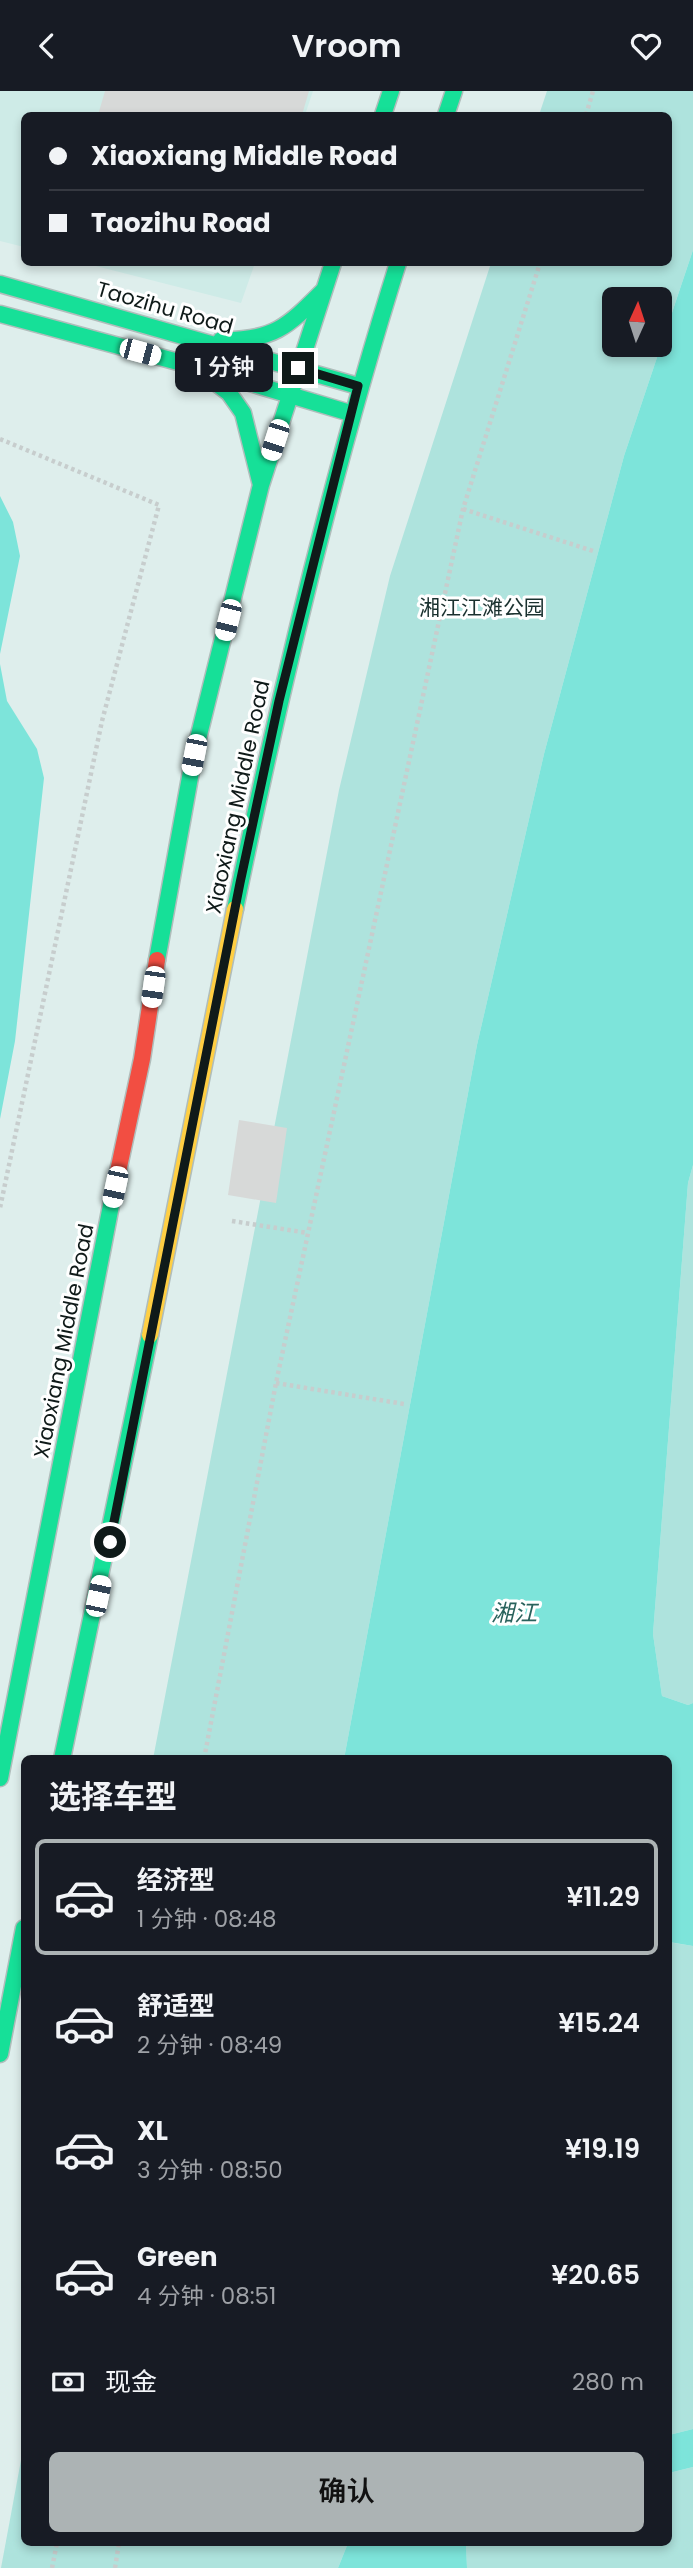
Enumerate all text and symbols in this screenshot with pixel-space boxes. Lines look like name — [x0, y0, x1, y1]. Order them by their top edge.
text: Vroom — [291, 23, 402, 68]
icon: back — [28, 27, 66, 65]
icon: heart — [627, 27, 665, 65]
text: Xiaoxiang Middle Road — [91, 138, 398, 174]
text: Taozihu Road — [91, 205, 271, 241]
street label: Taozihu Road — [93, 274, 237, 341]
north arrow — [602, 287, 672, 357]
map controls — [602, 287, 672, 357]
car — [117, 336, 164, 368]
callout: 1 分钟 — [176, 343, 274, 393]
text: 1 分钟 — [194, 351, 254, 383]
route end — [282, 352, 314, 384]
car — [259, 417, 292, 463]
park label: 湘江江滩公园 — [419, 593, 545, 622]
car — [213, 597, 244, 643]
street label: Xiaoxiang Middle Road — [199, 677, 276, 917]
car — [180, 732, 209, 778]
car — [140, 965, 167, 1009]
car — [101, 1164, 130, 1210]
street label: Xiaoxiang Middle Road — [27, 1221, 101, 1461]
route start — [94, 1526, 126, 1558]
car — [84, 1573, 113, 1619]
water label: 湘江 — [491, 1597, 540, 1629]
text: 选择车型 — [49, 1774, 177, 1819]
text: 经济型 — [137, 1862, 215, 1898]
icon: car — [53, 1866, 116, 1929]
text: ¥11.29 — [567, 1879, 640, 1915]
text: 1 分钟 · 08:48 — [137, 1903, 277, 1935]
text: 舒适型 — [137, 1988, 215, 2024]
icon: car — [53, 1992, 116, 2055]
text: ¥15.24 — [558, 2005, 640, 2041]
text: 2 分钟 · 08:49 — [137, 2029, 282, 2061]
text: XL — [137, 2113, 168, 2149]
icon: car — [53, 2118, 116, 2181]
text: ¥19.19 — [565, 2131, 640, 2167]
text: 3 分钟 · 08:50 — [137, 2154, 283, 2186]
text: Green — [137, 2239, 218, 2275]
icon: car — [53, 2244, 116, 2307]
text: ¥20.65 — [552, 2257, 640, 2293]
text: 4 分钟 · 08:51 — [137, 2280, 276, 2312]
icon: cash — [49, 2363, 87, 2401]
text: 现金 — [105, 2364, 157, 2400]
text: 280 m — [572, 2366, 644, 2398]
button: 确认 — [49, 2452, 644, 2532]

